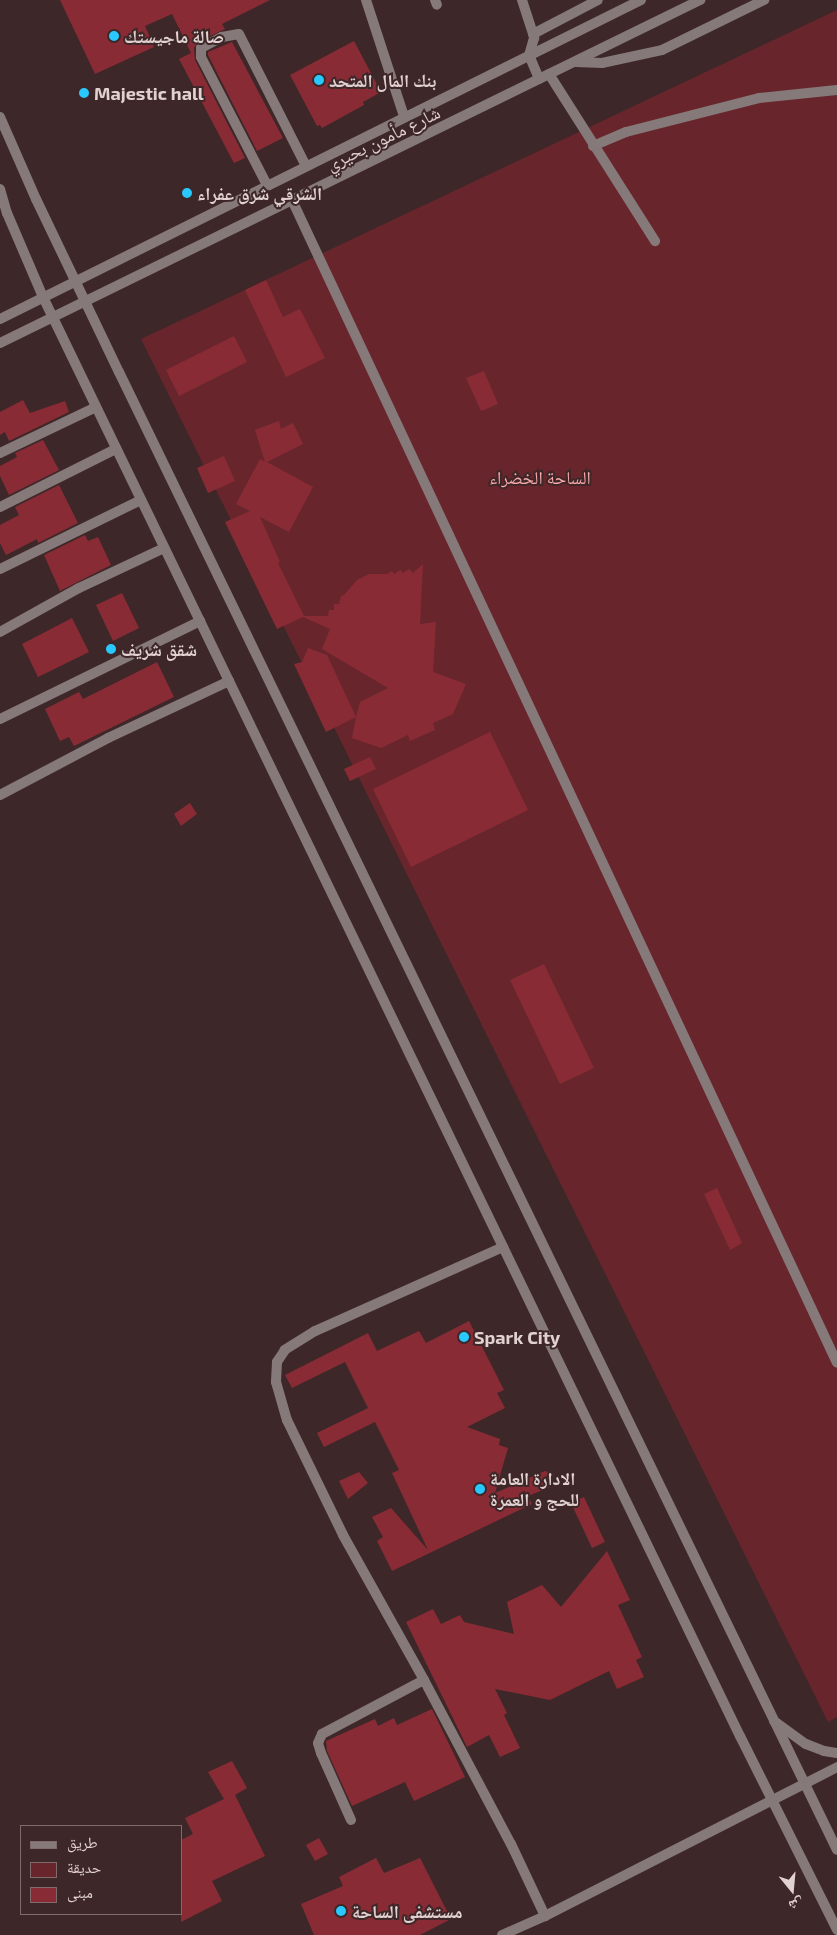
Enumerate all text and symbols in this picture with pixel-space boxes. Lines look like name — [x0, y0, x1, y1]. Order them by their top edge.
place label: صالة ماجيستك — [124, 25, 224, 47]
marker: صالة ماجيستك — [108, 30, 120, 42]
place label: بنك المال المتحد — [329, 69, 437, 91]
marker: بنك المال المتحد — [313, 74, 325, 86]
place label: Majestic hall — [94, 82, 204, 104]
marker: Majestic hall — [78, 87, 90, 99]
street label: شارع مأمون بحيري — [323, 101, 443, 175]
place label: الشرقي شرق عفراء — [197, 182, 322, 204]
marker: الشرقي شرق عفراء — [181, 187, 193, 199]
park label: الساحة الخضراء — [489, 466, 591, 488]
place label: شقق شريف — [121, 638, 197, 660]
marker: شقق شريف — [105, 643, 117, 655]
place label: Spark City — [474, 1326, 560, 1348]
marker: Spark City — [458, 1331, 470, 1343]
place label: الادارة العامة للحج و العمرة — [490, 1468, 579, 1510]
marker: الادارة العامة للحج و العمرة — [474, 1483, 486, 1495]
legend — [20, 1825, 182, 1915]
text: طريق — [67, 1833, 98, 1851]
text: حديقة — [67, 1858, 101, 1876]
north arrow — [767, 1865, 817, 1915]
text: مبنى — [67, 1883, 93, 1901]
text: ش — [787, 1895, 806, 1915]
place label: مستشفى الساحة — [352, 1900, 463, 1922]
marker: مستشفى الساحة — [334, 1904, 348, 1918]

